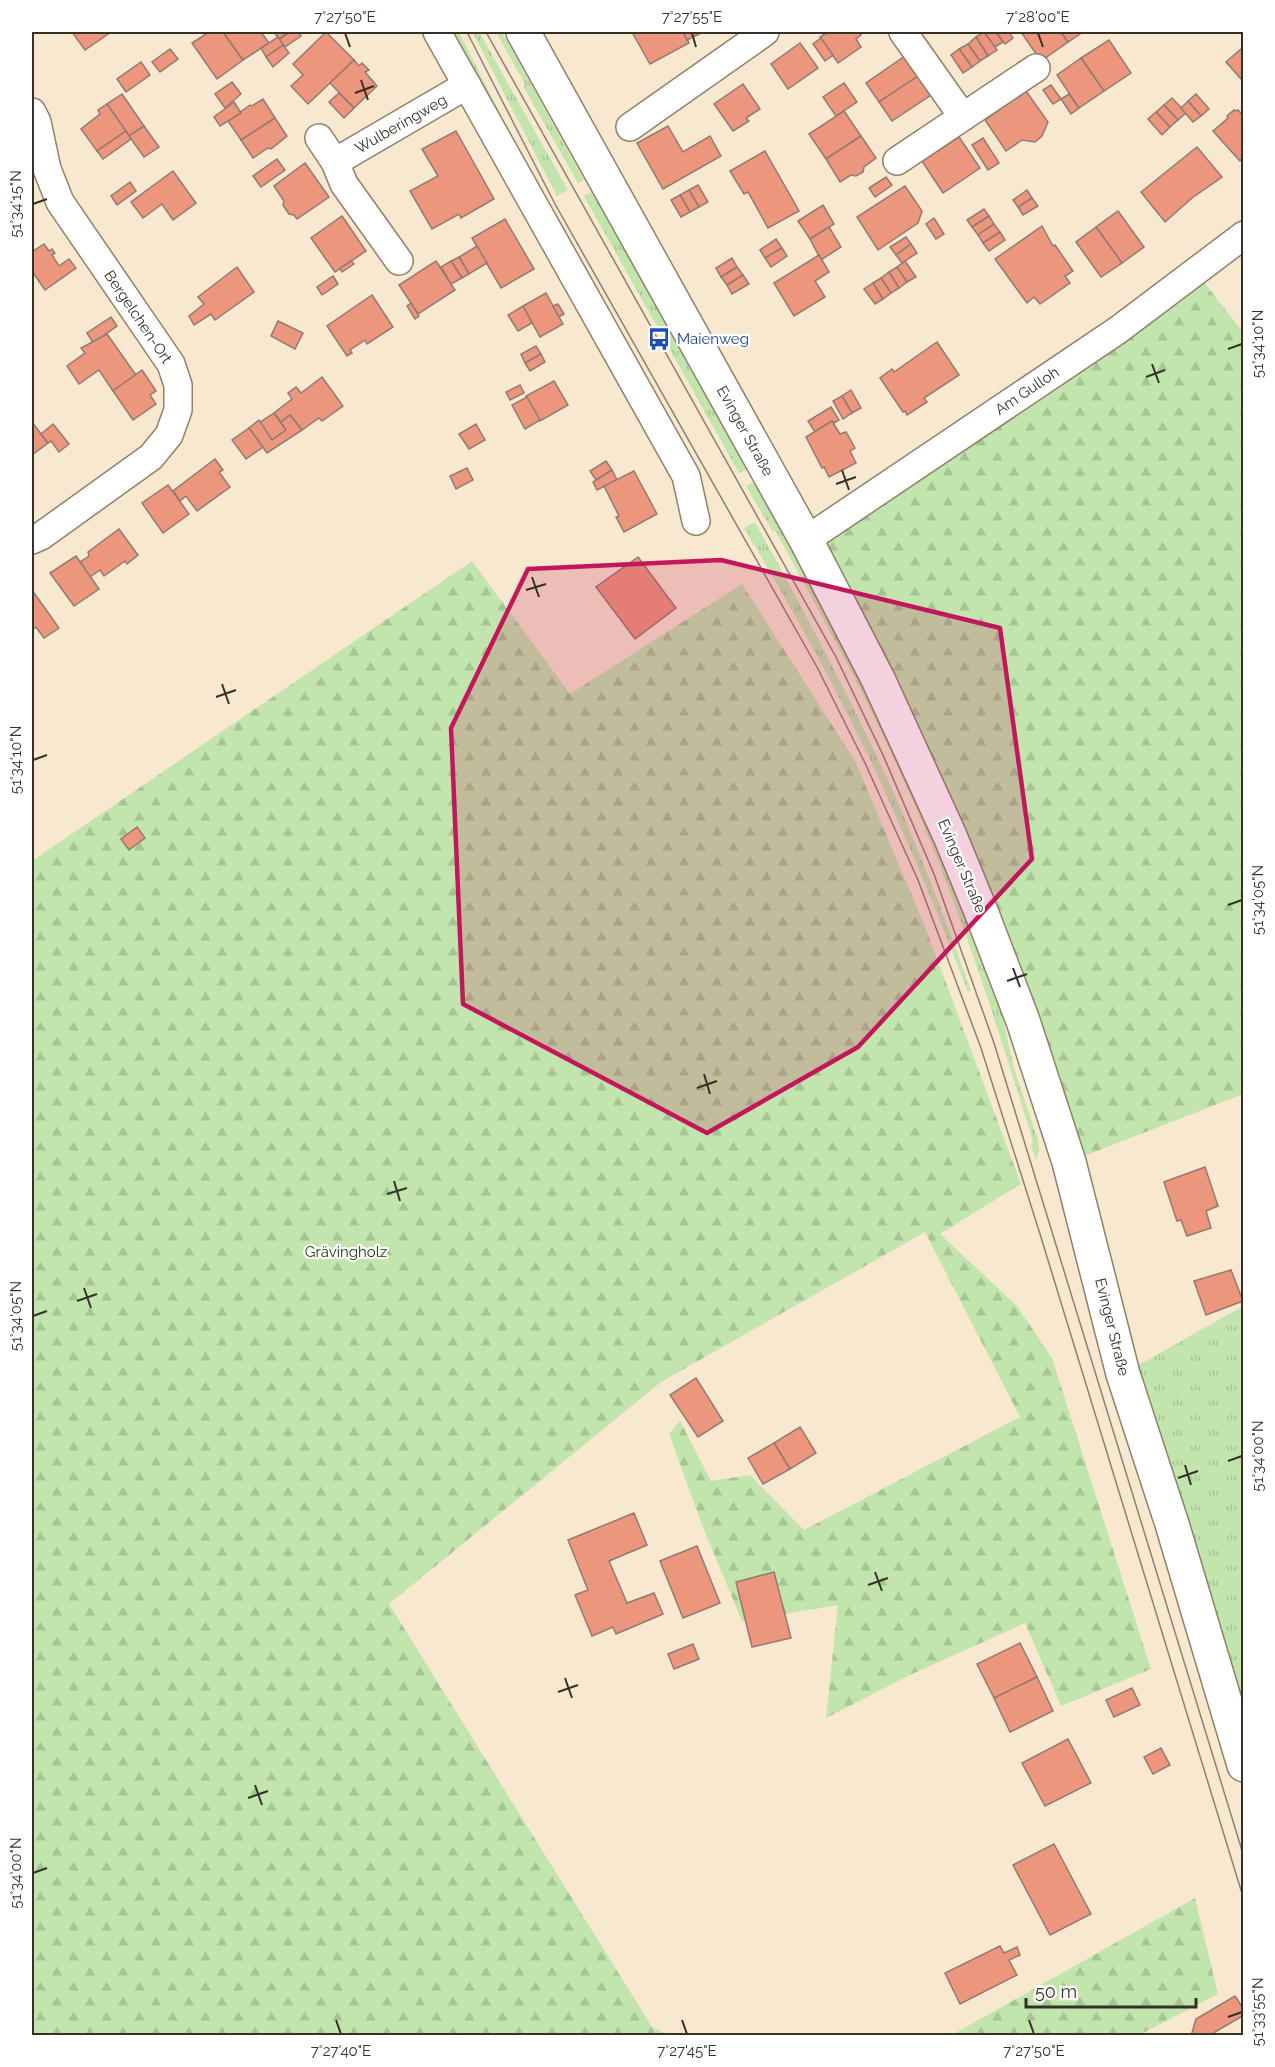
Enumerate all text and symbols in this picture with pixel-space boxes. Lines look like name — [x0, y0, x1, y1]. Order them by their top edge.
text: 7°27'50"E — [314, 8, 376, 26]
text: 7°27'55"E — [662, 8, 722, 26]
text: 7°28'00"E — [1006, 8, 1070, 26]
street label: Wulberingweg — [352, 91, 450, 157]
text: 51°34'15"N — [7, 170, 25, 238]
street label: Bergelchen-Ort — [100, 267, 176, 367]
text: 51°34'10"N — [1249, 310, 1267, 378]
bus stop icon: Maienweg — [646, 326, 672, 352]
place label: Maienweg — [677, 330, 749, 348]
street label: Am Gulloh — [992, 363, 1062, 419]
street label: Evinger Straße — [713, 383, 777, 479]
text: 51°34'10"N — [7, 726, 25, 794]
street label: Evinger Straße — [934, 816, 990, 916]
text: 51°34'05"N — [1249, 865, 1267, 935]
park label: Grävingholz — [305, 1243, 387, 1261]
street label: Evinger Straße — [1091, 1276, 1133, 1378]
text: 51°34'05"N — [7, 1281, 25, 1351]
text: 51°34'00"N — [1249, 1420, 1267, 1492]
text: 51°34'00"N — [7, 1837, 25, 1909]
scale bar — [1026, 1971, 1196, 2009]
text: 51°33'55"N — [1249, 1978, 1267, 2046]
text: 50 m — [1035, 1981, 1077, 2002]
text: 7°27'40"E — [311, 2042, 371, 2060]
text: 7°27'45"E — [657, 2042, 717, 2060]
text: 7°27'50"E — [1003, 2042, 1065, 2060]

